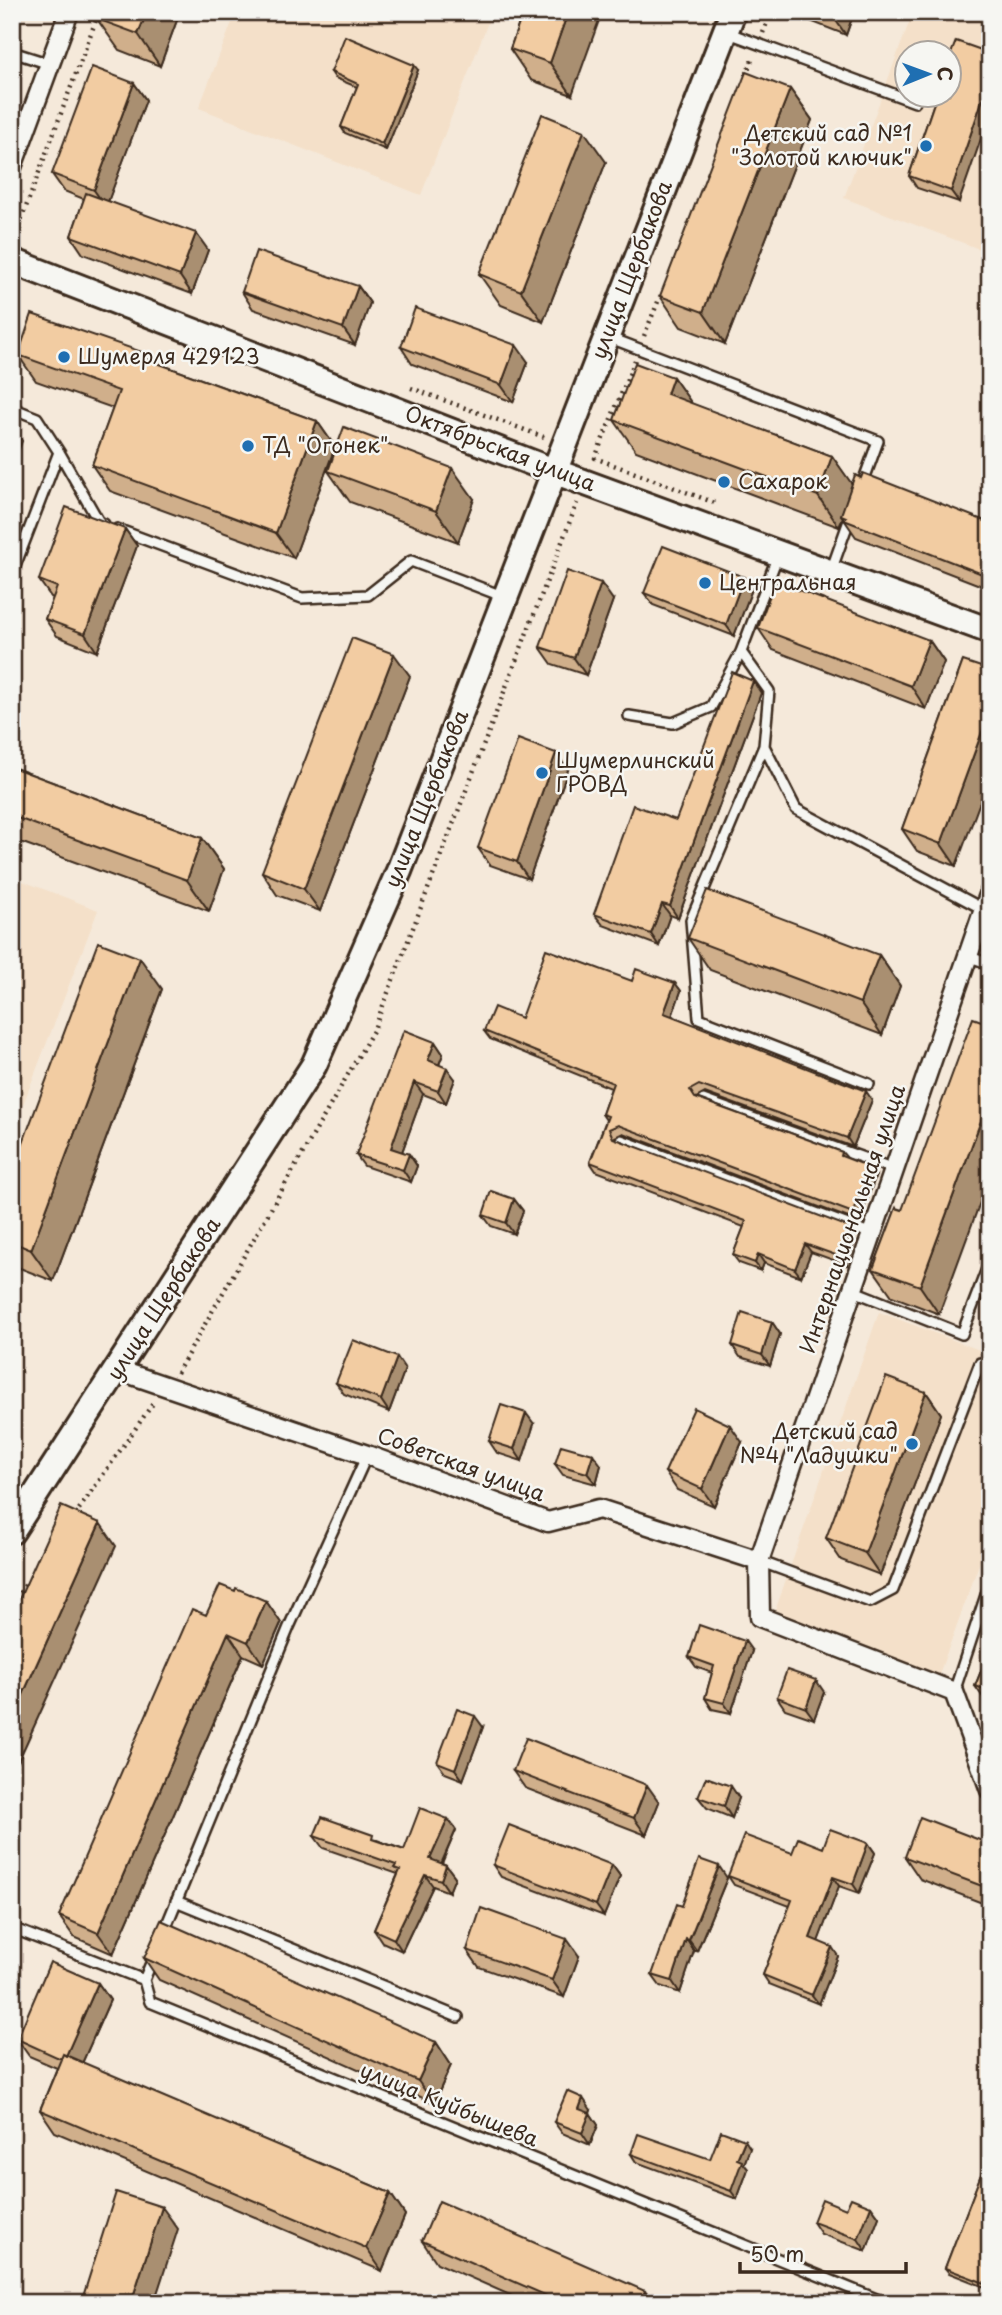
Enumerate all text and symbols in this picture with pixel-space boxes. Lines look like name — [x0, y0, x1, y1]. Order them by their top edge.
north arrow — [894, 38, 964, 108]
text: С — [932, 66, 960, 81]
place label: Детский сад №1 "Золотой ключик" — [731, 116, 912, 172]
marker: Детский сад №1 "Золотой ключик" — [918, 138, 934, 154]
street label: улица Щербакова — [581, 175, 679, 363]
place label: Шумерля 429123 — [78, 339, 260, 371]
marker: Шумерля 429123 — [56, 349, 72, 365]
street label: Октябрьская улица — [401, 396, 601, 499]
place label: ТД "Огонек" — [262, 428, 388, 460]
marker: ТД "Огонек" — [240, 438, 256, 454]
place label: Сахарок — [738, 464, 828, 496]
marker: Сахарок — [716, 474, 732, 490]
place label: Центральная — [719, 565, 857, 597]
marker: Центральная — [697, 575, 713, 591]
street label: улица Щербакова — [375, 705, 475, 892]
place label: Шумерлинский ГРОВД — [556, 743, 715, 799]
marker: Шумерлинский ГРОВД — [534, 765, 550, 781]
street label: Интернациональная улица — [790, 1079, 912, 1357]
street label: улица Щербакова — [97, 1210, 227, 1386]
place label: Детский сад №4 "Ладушки" — [740, 1414, 898, 1470]
street label: Советская улица — [373, 1418, 551, 1509]
marker: Детский сад №4 "Ладушки" — [904, 1436, 920, 1452]
street label: улица Куйбышева — [356, 2053, 544, 2154]
scale bar — [740, 2231, 906, 2275]
text: 50 m — [750, 2237, 804, 2269]

